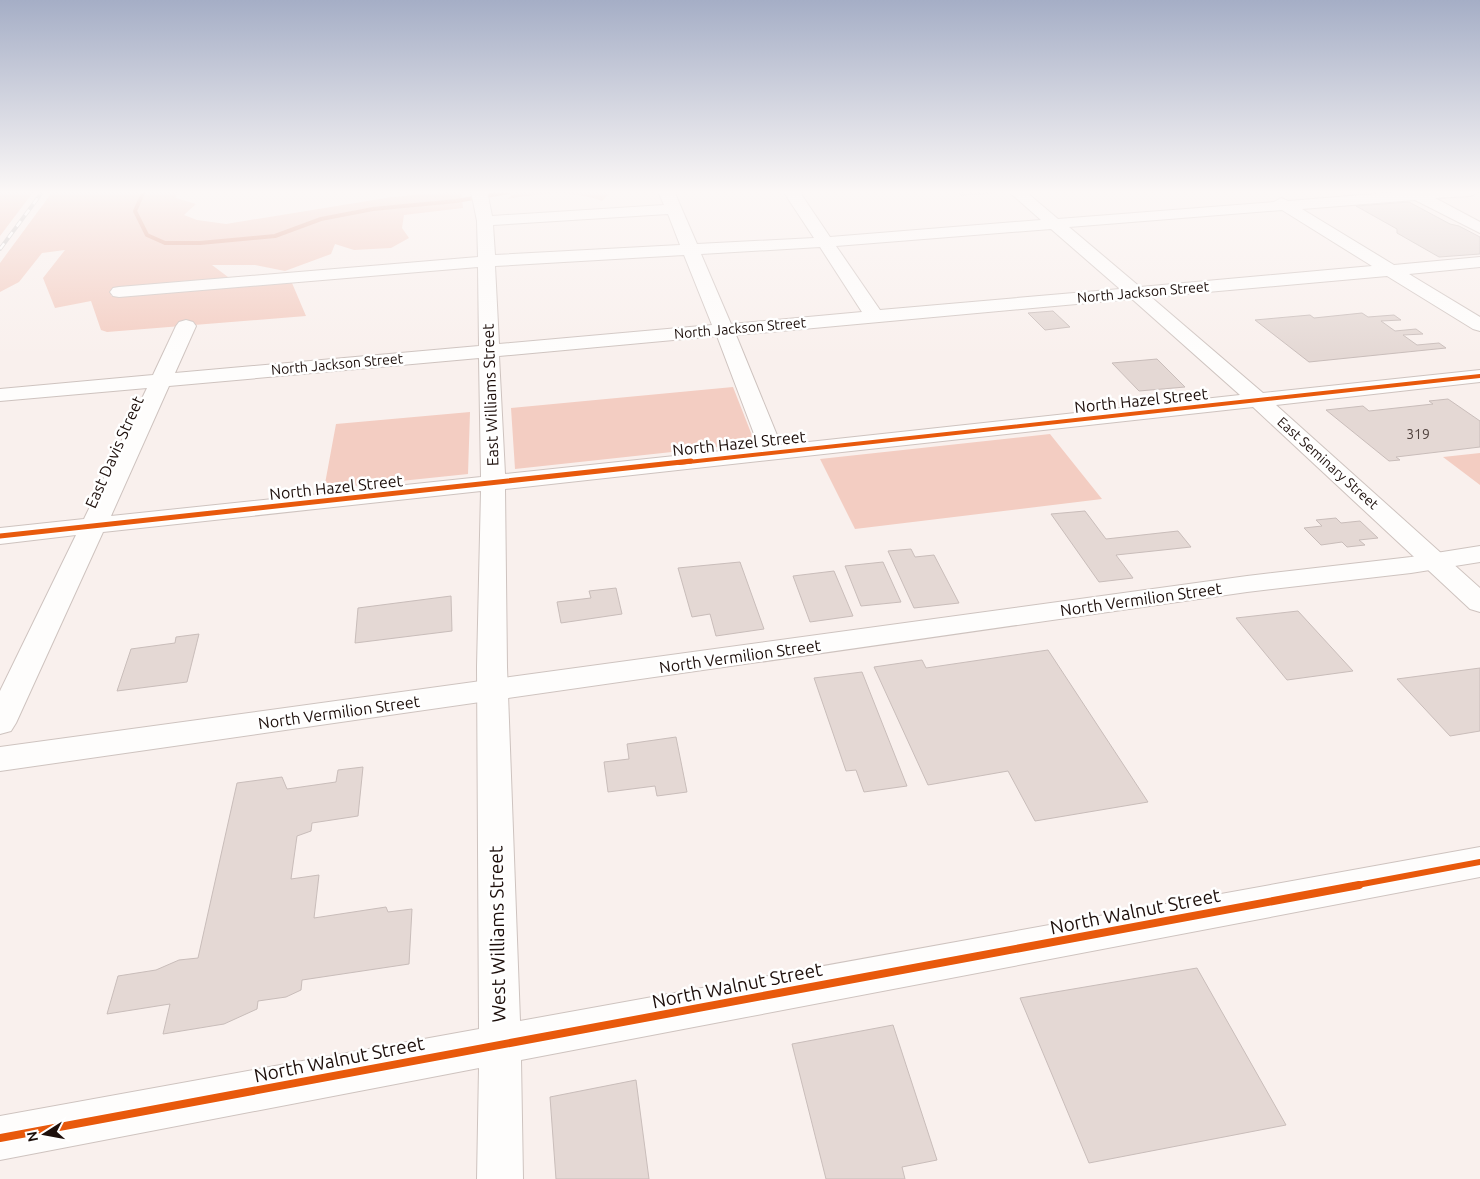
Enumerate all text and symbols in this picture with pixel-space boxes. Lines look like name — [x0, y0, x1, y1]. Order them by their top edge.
street label: North Jackson Street — [1076, 278, 1210, 306]
street label: North Jackson Street — [673, 314, 807, 342]
street label: East Williams Street — [478, 323, 501, 467]
street label: North Jackson Street — [270, 350, 404, 378]
street label: North Hazel Street — [1073, 384, 1209, 416]
street label: East Davis Street — [81, 393, 147, 511]
street label: East Seminary Street — [1274, 413, 1382, 513]
house number: 319 — [1406, 426, 1430, 442]
street label: North Hazel Street — [671, 427, 807, 459]
street label: North Hazel Street — [268, 471, 404, 503]
street label: North Vermilion Street — [1059, 579, 1224, 619]
street label: North Vermilion Street — [658, 636, 823, 676]
street label: North Vermilion Street — [257, 692, 422, 732]
street label: West Williams Street — [484, 845, 510, 1023]
street label: North Walnut Street — [1048, 884, 1223, 938]
street label: North Walnut Street — [650, 958, 825, 1012]
street label: North Walnut Street — [252, 1032, 427, 1086]
north arrow — [20, 1109, 70, 1159]
text: N — [23, 1130, 41, 1143]

